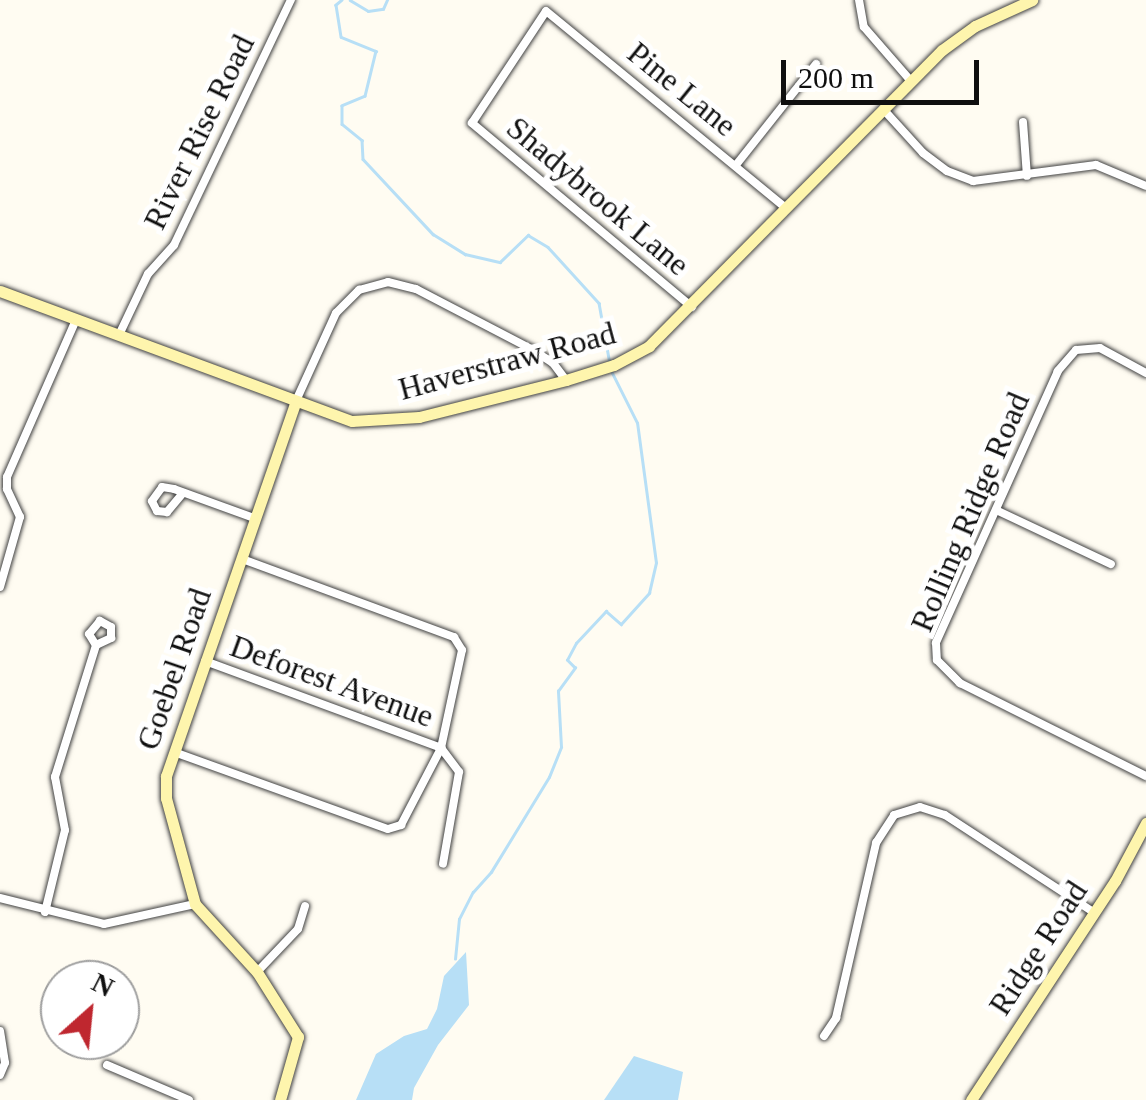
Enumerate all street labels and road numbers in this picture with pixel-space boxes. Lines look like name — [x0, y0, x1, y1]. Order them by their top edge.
street label: River Rise Road — [135, 29, 263, 235]
street label: Pine Lane — [620, 34, 744, 144]
street label: Shadybrook Lane — [499, 108, 697, 284]
street label: Haverstraw Road — [394, 314, 620, 408]
street label: Rolling Ridge Road — [902, 387, 1038, 637]
street label: Goebel Road — [129, 583, 219, 755]
street label: Deforest Avenue — [224, 626, 440, 736]
street label: Ridge Road — [981, 874, 1095, 1022]

